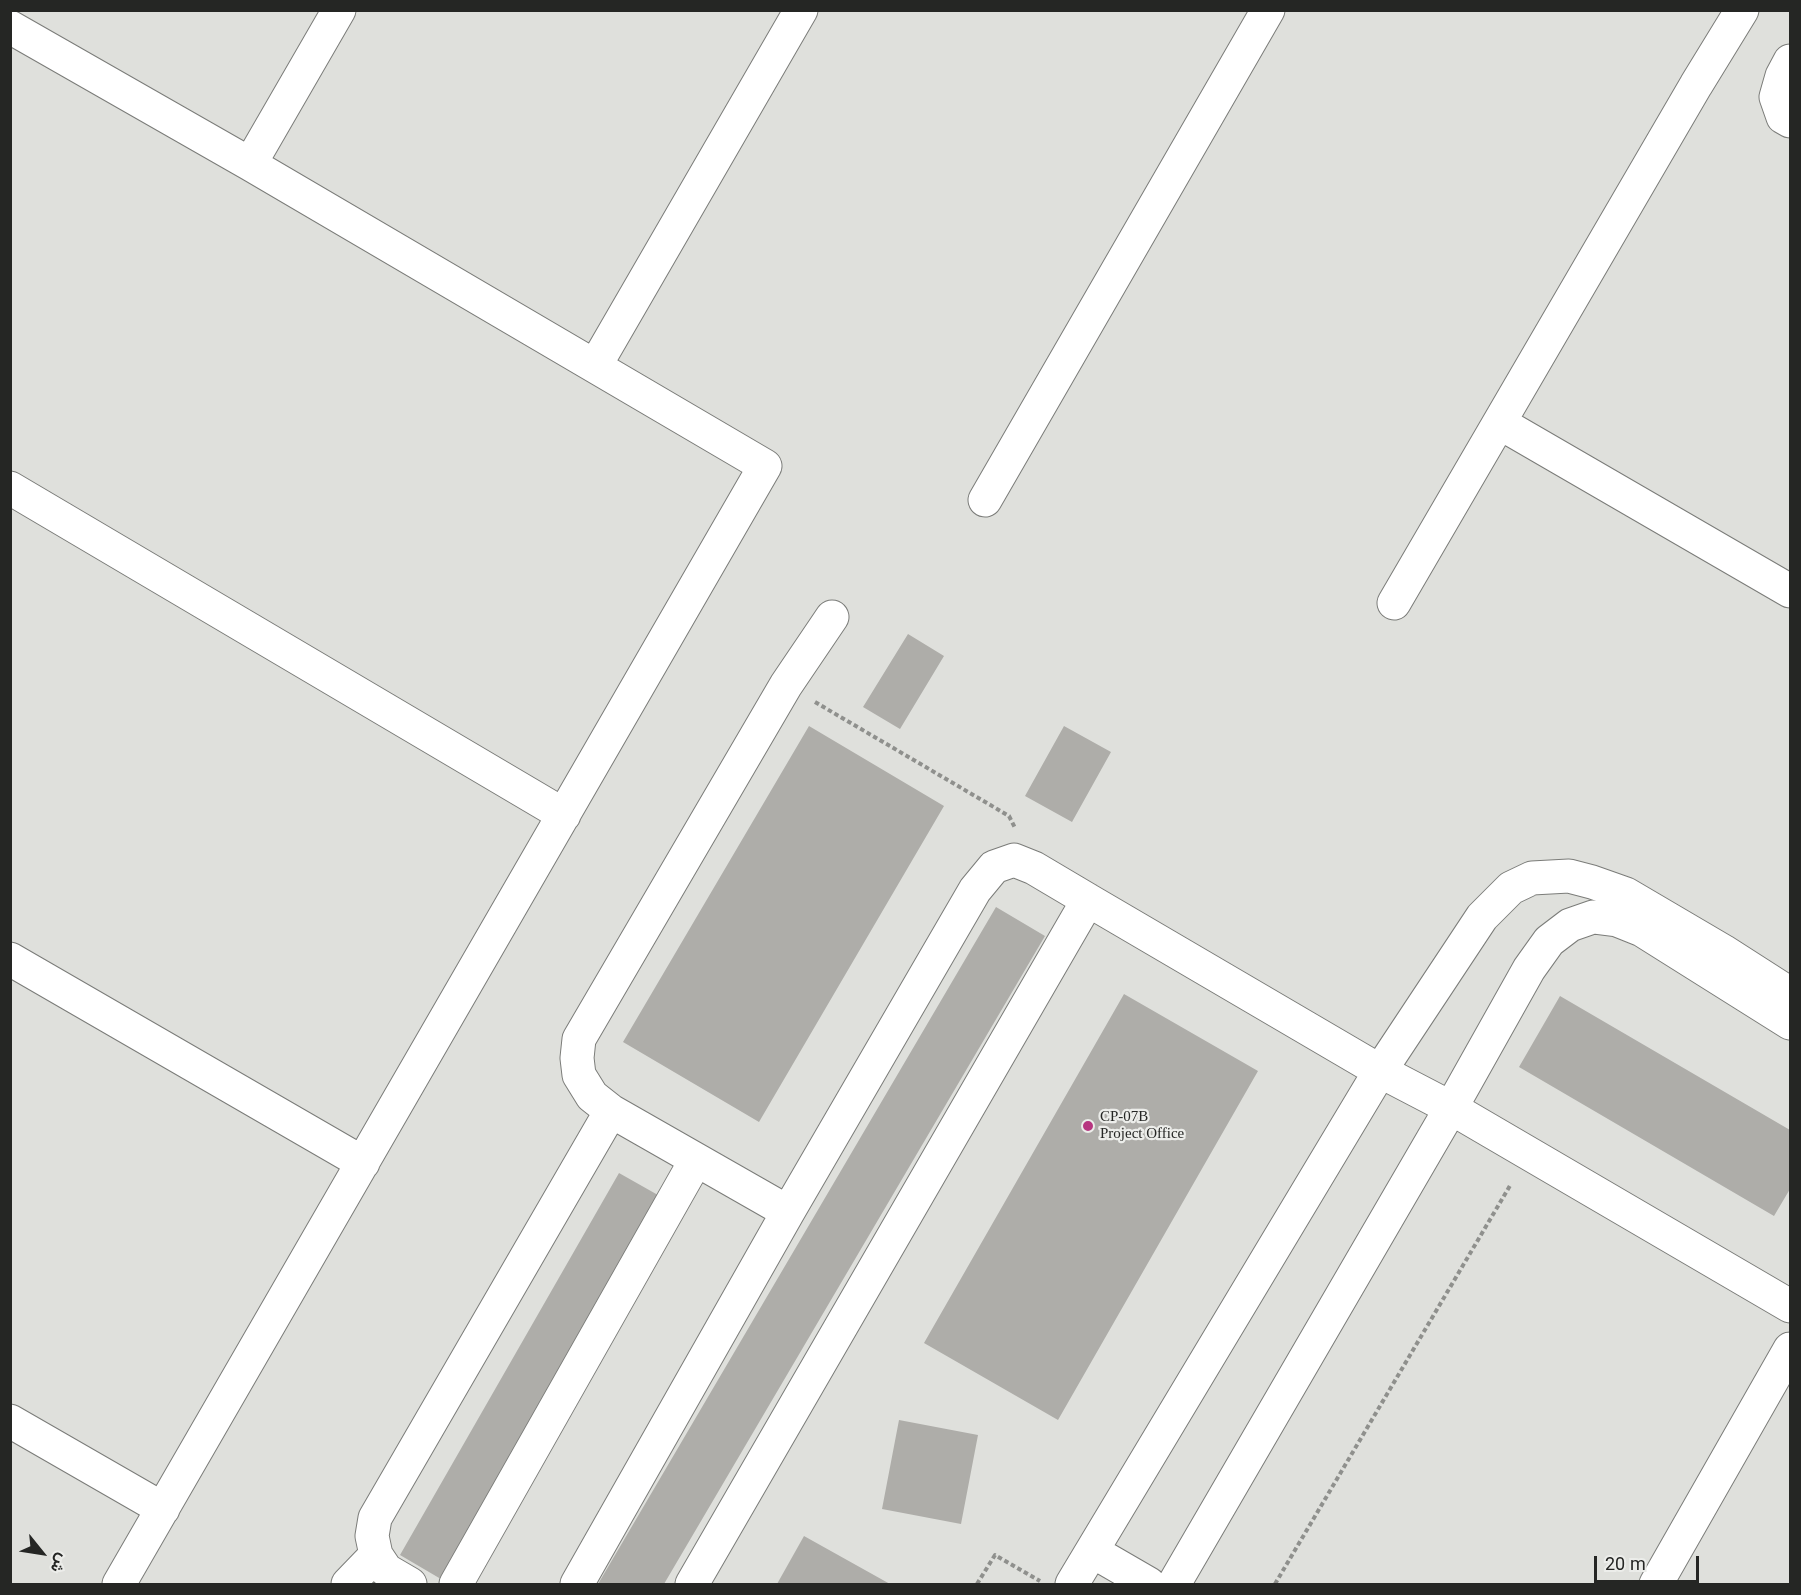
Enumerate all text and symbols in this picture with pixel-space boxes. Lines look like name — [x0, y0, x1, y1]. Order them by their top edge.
place label: CP-07B Project Office — [1100, 1108, 1190, 1143]
marker: CP-07B Project Office — [1081, 1119, 1095, 1133]
north arrow — [12, 1523, 72, 1583]
scale bar — [1597, 1544, 1702, 1582]
text: ش — [42, 1548, 74, 1577]
text: 20 m — [1605, 1552, 1646, 1580]

